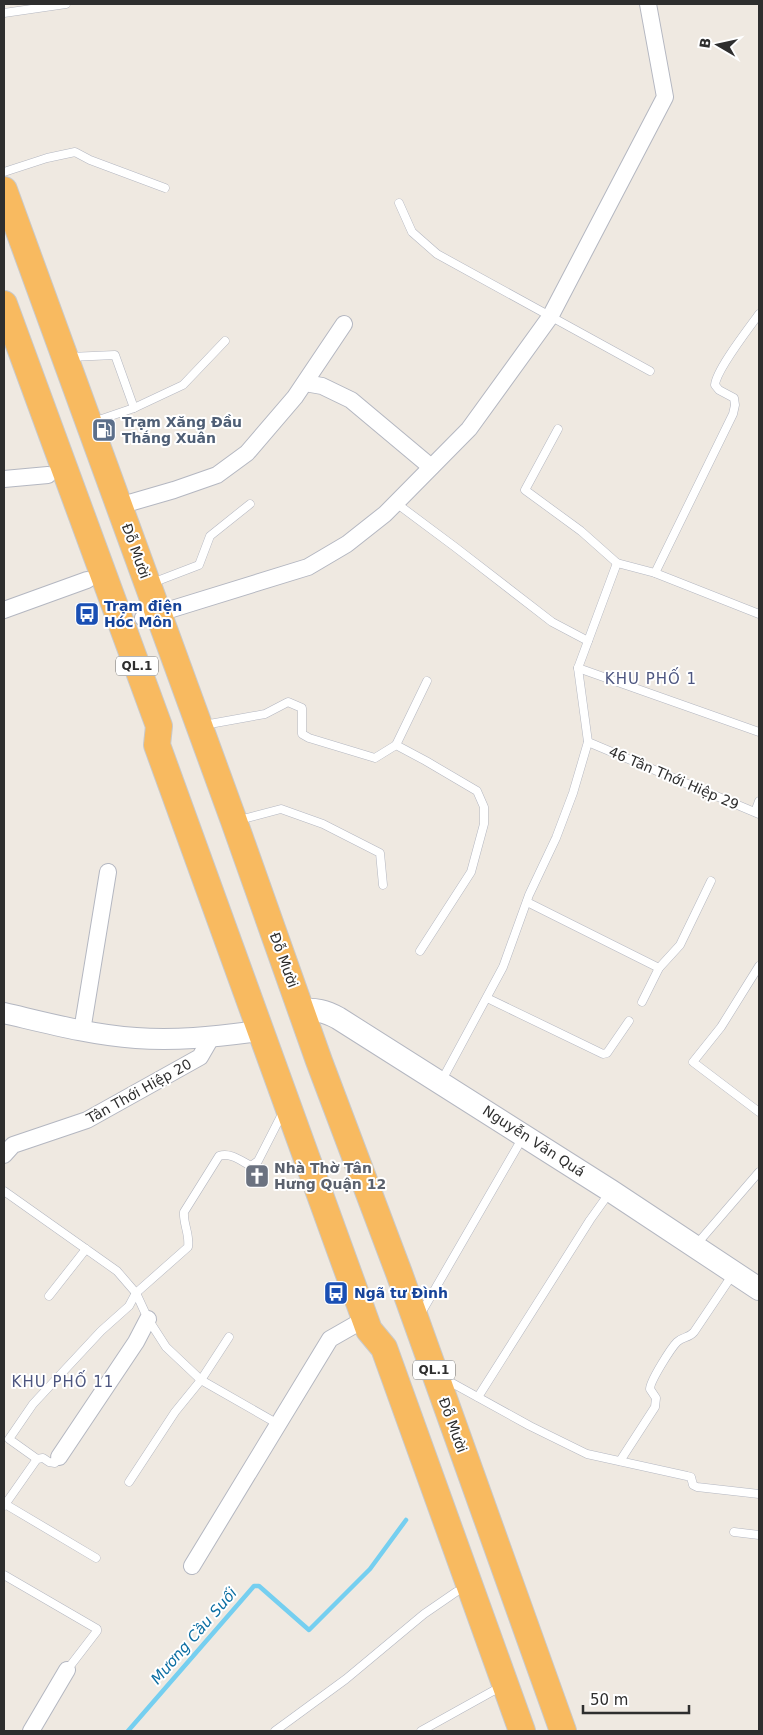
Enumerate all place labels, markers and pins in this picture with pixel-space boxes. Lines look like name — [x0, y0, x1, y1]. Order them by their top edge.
place label: Trạm Xăng Đầu Thắng Xuân — [122, 414, 242, 446]
fuel station icon: Trạm Xăng Đầu Thắng Xuân — [91, 417, 117, 443]
place label: Trạm điện Hóc Môn — [104, 598, 182, 630]
bus stop icon: Trạm điện Hóc Môn — [74, 601, 100, 627]
place label: Nhà Thờ Tân Hưng Quận 12 — [274, 1160, 386, 1192]
church icon: Nhà Thờ Tân Hưng Quận 12 — [244, 1163, 270, 1189]
bus stop icon: Ngã tư Đình — [323, 1280, 349, 1306]
place label: Ngã tư Đình — [354, 1285, 448, 1301]

